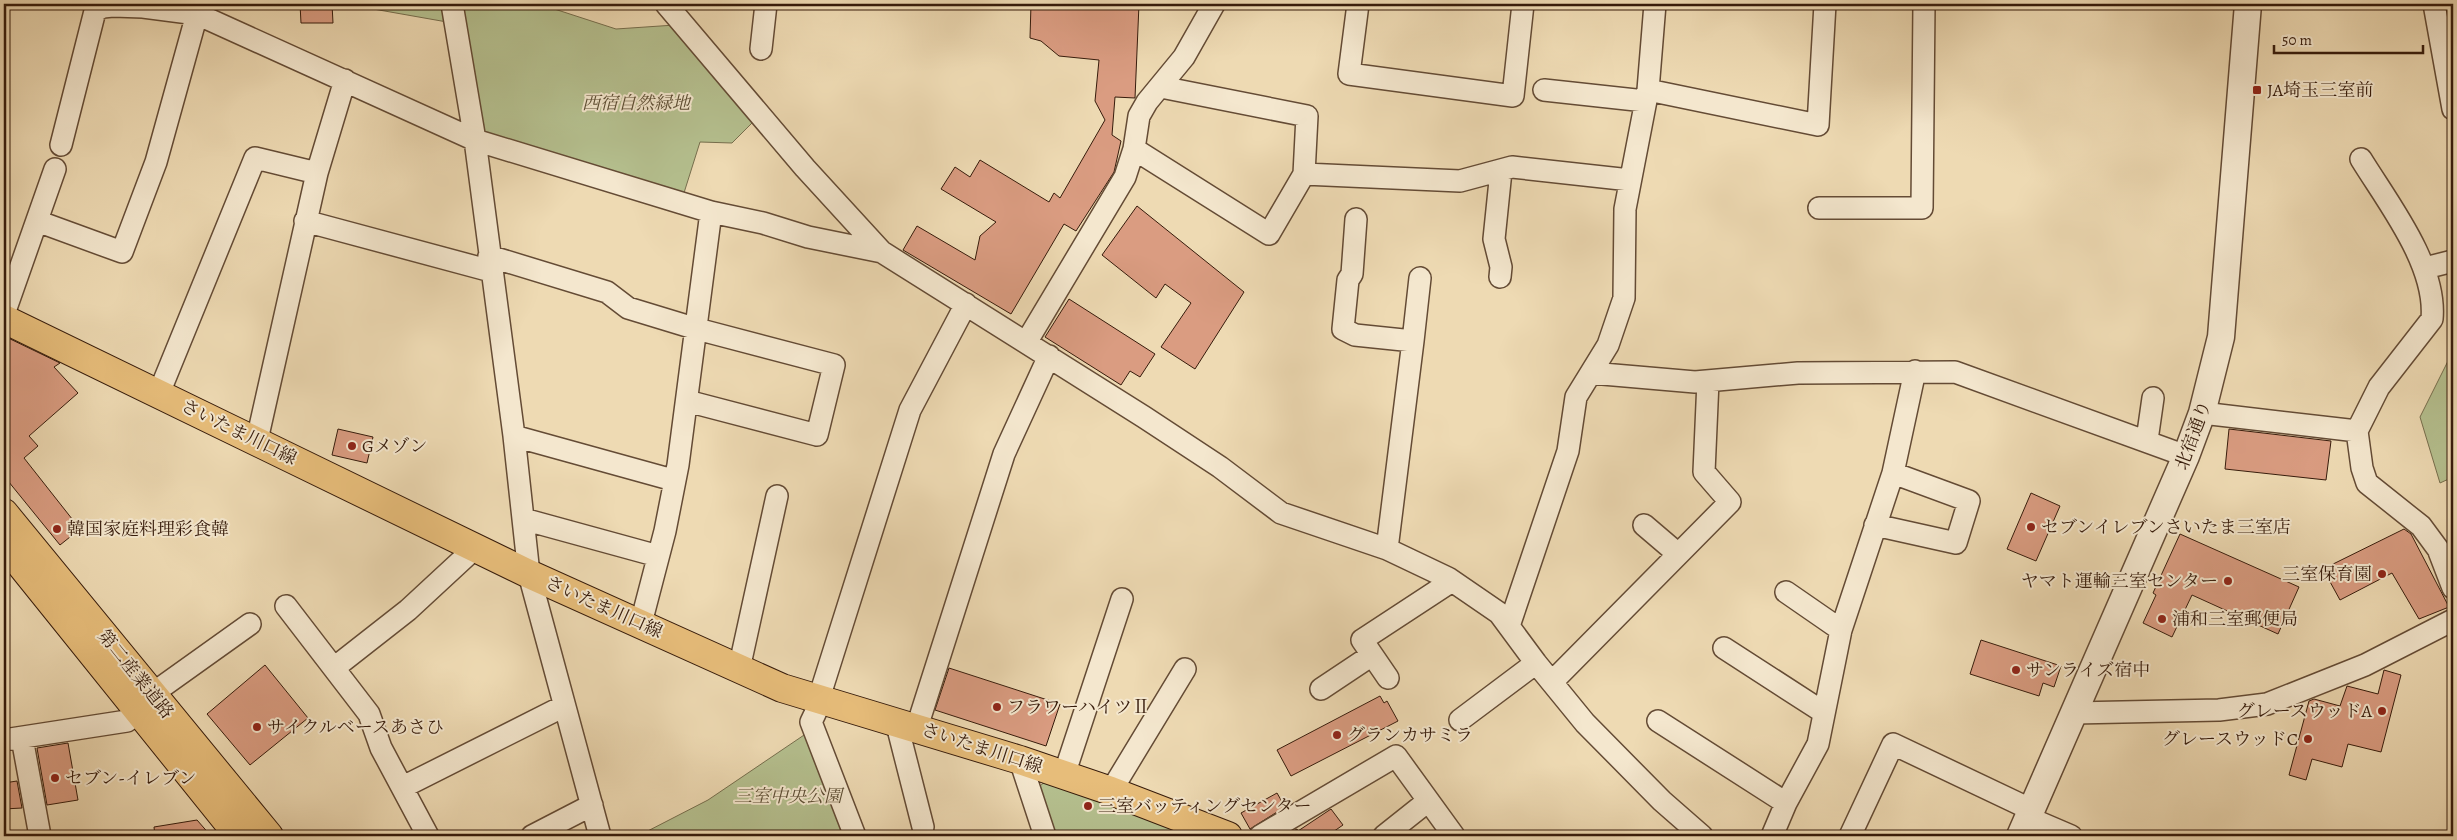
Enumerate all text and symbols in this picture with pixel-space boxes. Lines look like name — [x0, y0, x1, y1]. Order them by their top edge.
scale bar — [2274, 22, 2423, 54]
text: 50 m — [2282, 30, 2312, 50]
place label: JA埼玉三室前 — [2267, 78, 2373, 102]
marker: JA埼玉三室前 — [2251, 84, 2263, 96]
park label: 西宿自然緑地 — [582, 91, 692, 115]
street label: さいたま川口線 — [177, 394, 301, 470]
street label: 北宿通り — [2169, 397, 2217, 473]
place label: Gメゾン — [362, 434, 427, 458]
marker: Gメゾン — [346, 440, 358, 452]
place label: セブンイレブンさいたま三室店 — [2041, 515, 2291, 539]
place label: 韓国家庭料理彩食韓 — [67, 517, 229, 541]
marker: セブンイレブンさいたま三室店 — [2025, 521, 2037, 533]
marker: 韓国家庭料理彩食韓 — [51, 523, 63, 535]
place label: 三室保育園 — [2282, 562, 2372, 586]
marker: 三室保育園 — [2376, 568, 2388, 580]
place label: ヤマト運輸三室センター — [2021, 569, 2218, 593]
street label: さいたま川口線 — [542, 570, 666, 644]
marker: ヤマト運輸三室センター — [2222, 575, 2234, 587]
place label: 浦和三室郵便局 — [2172, 607, 2298, 631]
marker: 浦和三室郵便局 — [2156, 613, 2168, 625]
street label: 第二産業道路 — [93, 624, 179, 724]
place label: サンライズ宿中 — [2026, 658, 2150, 682]
marker: サンライズ宿中 — [2010, 664, 2022, 676]
place label: フラワーハイツⅡ — [1007, 695, 1150, 719]
place label: グレースウッドA — [2237, 699, 2372, 723]
marker: フラワーハイツⅡ — [991, 701, 1003, 713]
marker: グレースウッドA — [2376, 705, 2388, 717]
place label: サイクルベースあさひ — [267, 715, 444, 739]
street label: さいたま川口線 — [918, 717, 1046, 779]
marker: サイクルベースあさひ — [251, 721, 263, 733]
place label: グランカサミラ — [1347, 723, 1473, 747]
place label: グレースウッドC — [2162, 727, 2298, 751]
marker: グランカサミラ — [1331, 729, 1343, 741]
marker: グレースウッドC — [2302, 733, 2314, 745]
place label: セブン-イレブン — [65, 766, 196, 790]
marker: セブン-イレブン — [49, 772, 61, 784]
park label: 三室中央公園 — [734, 784, 845, 808]
place label: 三室バッティングセンター — [1098, 794, 1311, 818]
marker: 三室バッティングセンター — [1082, 800, 1094, 812]

